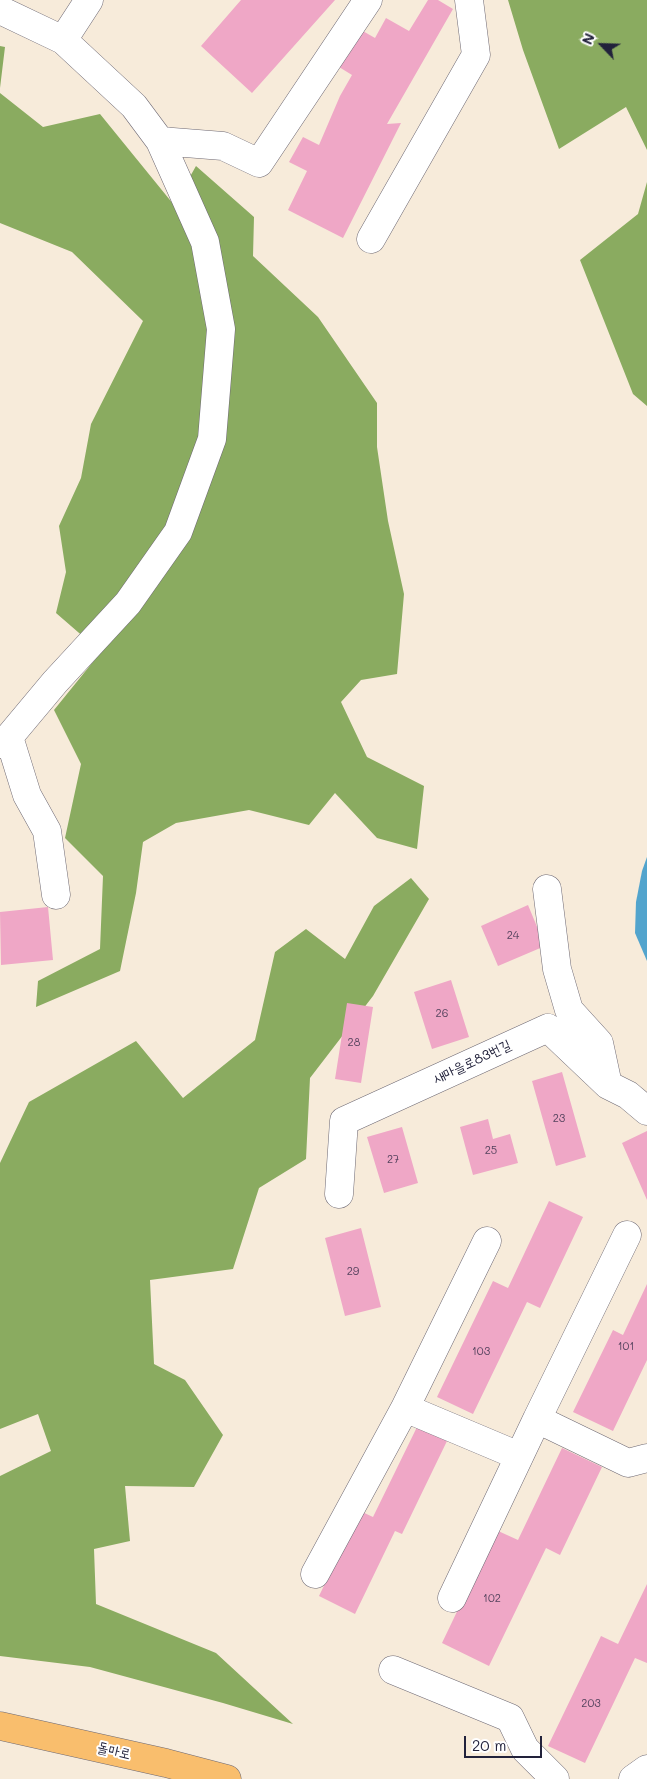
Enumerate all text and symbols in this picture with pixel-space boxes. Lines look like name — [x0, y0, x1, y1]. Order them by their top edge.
north arrow — [577, 20, 627, 70]
text: N — [577, 30, 599, 47]
house number: 24 — [507, 929, 519, 943]
house number: 26 — [436, 1007, 448, 1021]
house number: 28 — [348, 1036, 360, 1050]
street label: 새마을로83번길 — [430, 1037, 514, 1087]
house number: 23 — [553, 1112, 565, 1126]
house number: 25 — [485, 1144, 497, 1158]
house number: 27 — [387, 1153, 399, 1167]
house number: 29 — [347, 1265, 359, 1279]
house number: 101 — [618, 1340, 634, 1354]
house number: 103 — [472, 1345, 490, 1359]
house number: 102 — [483, 1592, 501, 1606]
house number: 203 — [581, 1697, 601, 1711]
scale bar — [467, 1726, 544, 1758]
text: 20 m — [472, 1735, 506, 1755]
street label: 돌마로 — [96, 1739, 132, 1763]

